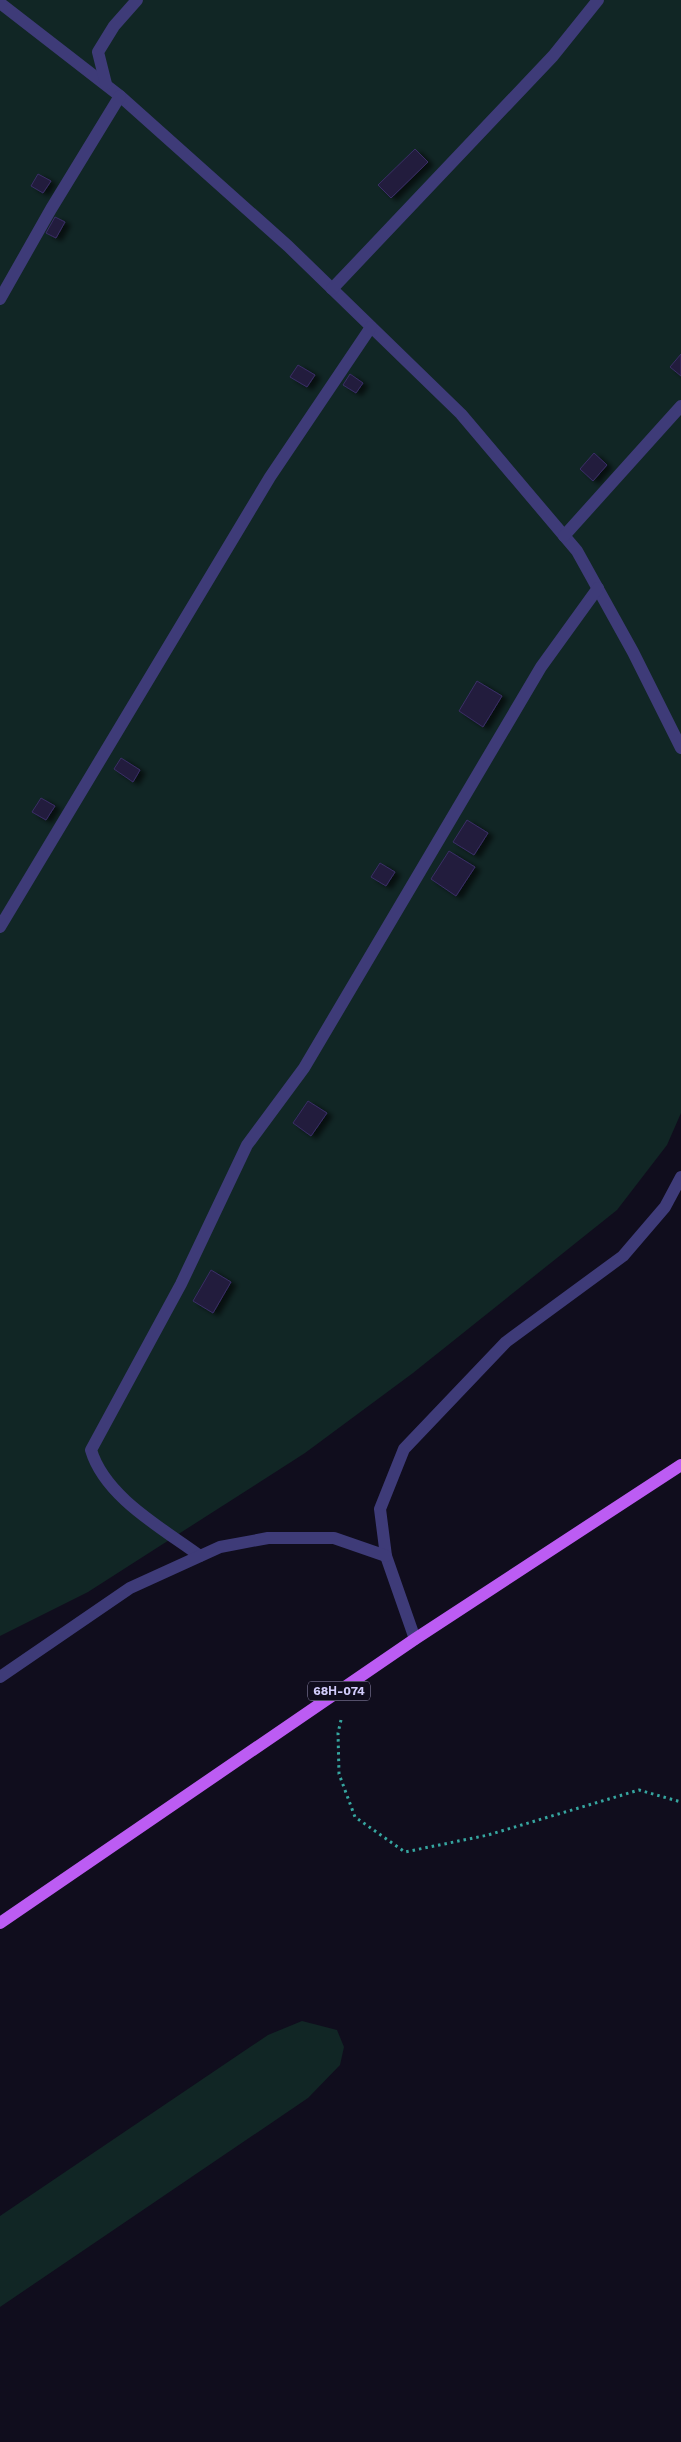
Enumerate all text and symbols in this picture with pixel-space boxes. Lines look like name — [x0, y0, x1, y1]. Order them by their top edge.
road number: 68Н-074 — [308, 1682, 370, 1700]

